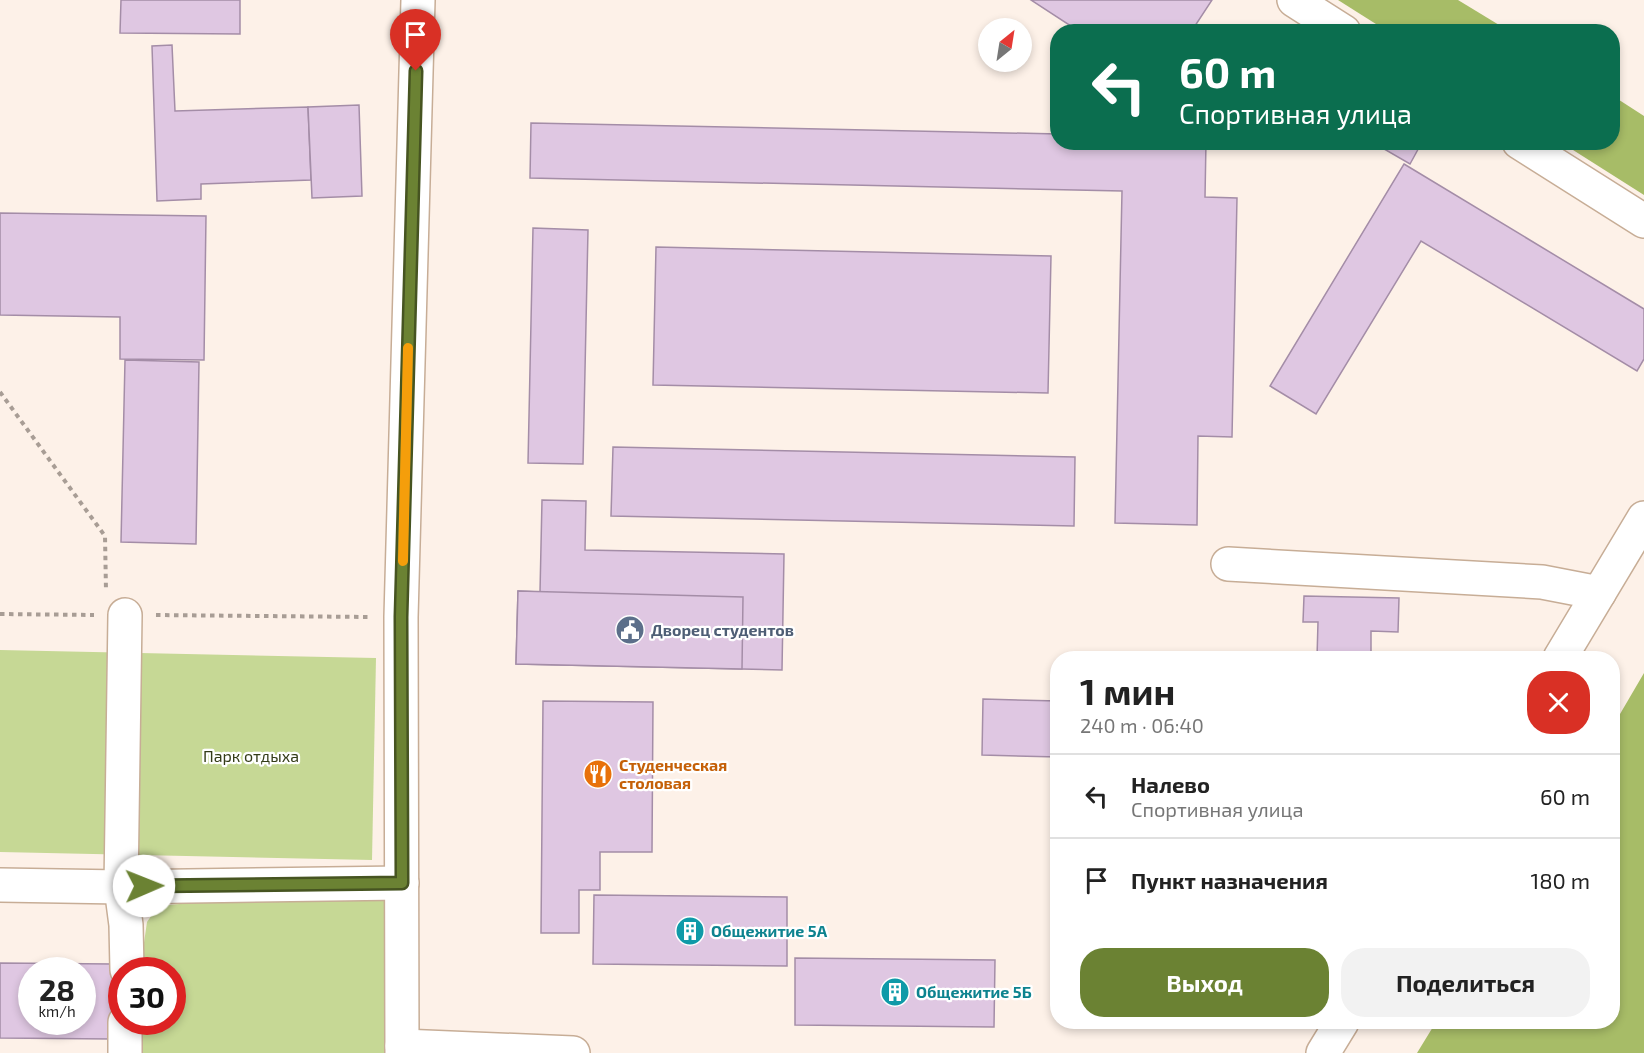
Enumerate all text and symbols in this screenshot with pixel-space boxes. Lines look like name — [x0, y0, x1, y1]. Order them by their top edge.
pin — [390, 9, 441, 71]
icon: arrive — [399, 18, 432, 51]
north arrow — [978, 18, 1032, 72]
map controls — [978, 18, 1032, 72]
text: 60 m — [1179, 46, 1276, 96]
icon: left — [1080, 48, 1158, 126]
text: Спортивная улица — [1179, 97, 1412, 129]
public building icon: Дворец студентов — [614, 614, 646, 646]
place label: Дворец студентов — [651, 620, 794, 639]
text: 1 мин — [1080, 669, 1175, 712]
button: close — [1527, 671, 1590, 734]
text: 240 m · 06:40 — [1080, 713, 1204, 737]
park label: Парк отдыха — [203, 746, 299, 765]
place label: Студенческая столовая — [619, 755, 727, 792]
restaurant icon: Студенческая столовая — [582, 758, 614, 790]
text: Налево — [1131, 771, 1210, 797]
icon: left — [1080, 780, 1113, 813]
text: 60 m — [1540, 783, 1590, 809]
text: Спортивная улица — [1131, 797, 1303, 821]
position arrow — [112, 854, 176, 918]
icon: arrive — [1080, 864, 1113, 897]
text: Пункт назначения — [1131, 867, 1328, 893]
text: 180 m — [1530, 867, 1590, 893]
building icon: Общежитие 5А — [674, 915, 706, 947]
place label: Общежитие 5А — [711, 921, 828, 940]
button: Выход — [1080, 948, 1329, 1017]
button: Поделиться — [1341, 948, 1590, 1017]
speed limit sign: 30 — [108, 957, 186, 1035]
text: 28 — [39, 971, 75, 1007]
building icon: Общежитие 5Б — [879, 976, 911, 1008]
place label: Общежитие 5Б — [916, 982, 1032, 1001]
text: km/h — [38, 1002, 76, 1020]

